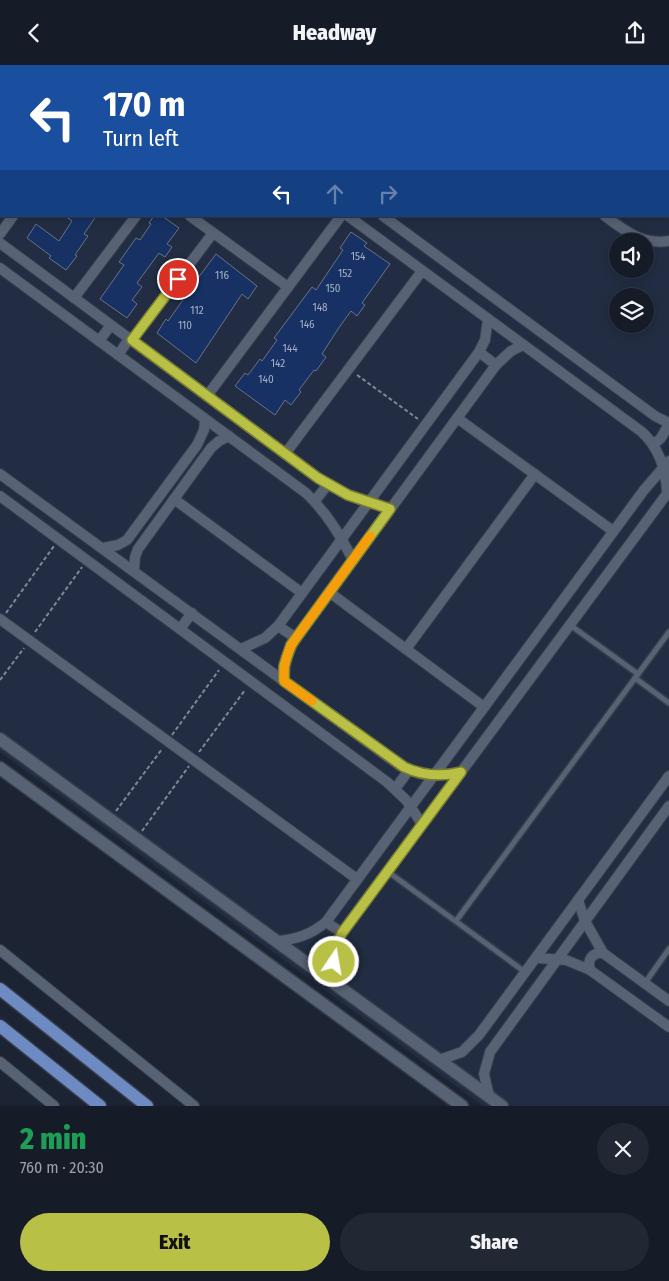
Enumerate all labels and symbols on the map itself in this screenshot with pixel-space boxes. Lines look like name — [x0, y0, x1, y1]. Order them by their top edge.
house number: 154 — [351, 250, 366, 263]
pin — [157, 258, 199, 300]
house number: 152 — [338, 267, 352, 280]
house number: 116 — [215, 269, 229, 282]
house number: 150 — [325, 282, 341, 295]
house number: 148 — [312, 301, 328, 314]
house number: 112 — [190, 304, 204, 317]
house number: 146 — [299, 318, 315, 331]
house number: 110 — [178, 319, 192, 332]
house number: 144 — [283, 342, 298, 355]
house number: 142 — [271, 357, 285, 370]
house number: 140 — [258, 373, 274, 386]
position arrow — [307, 935, 359, 987]

